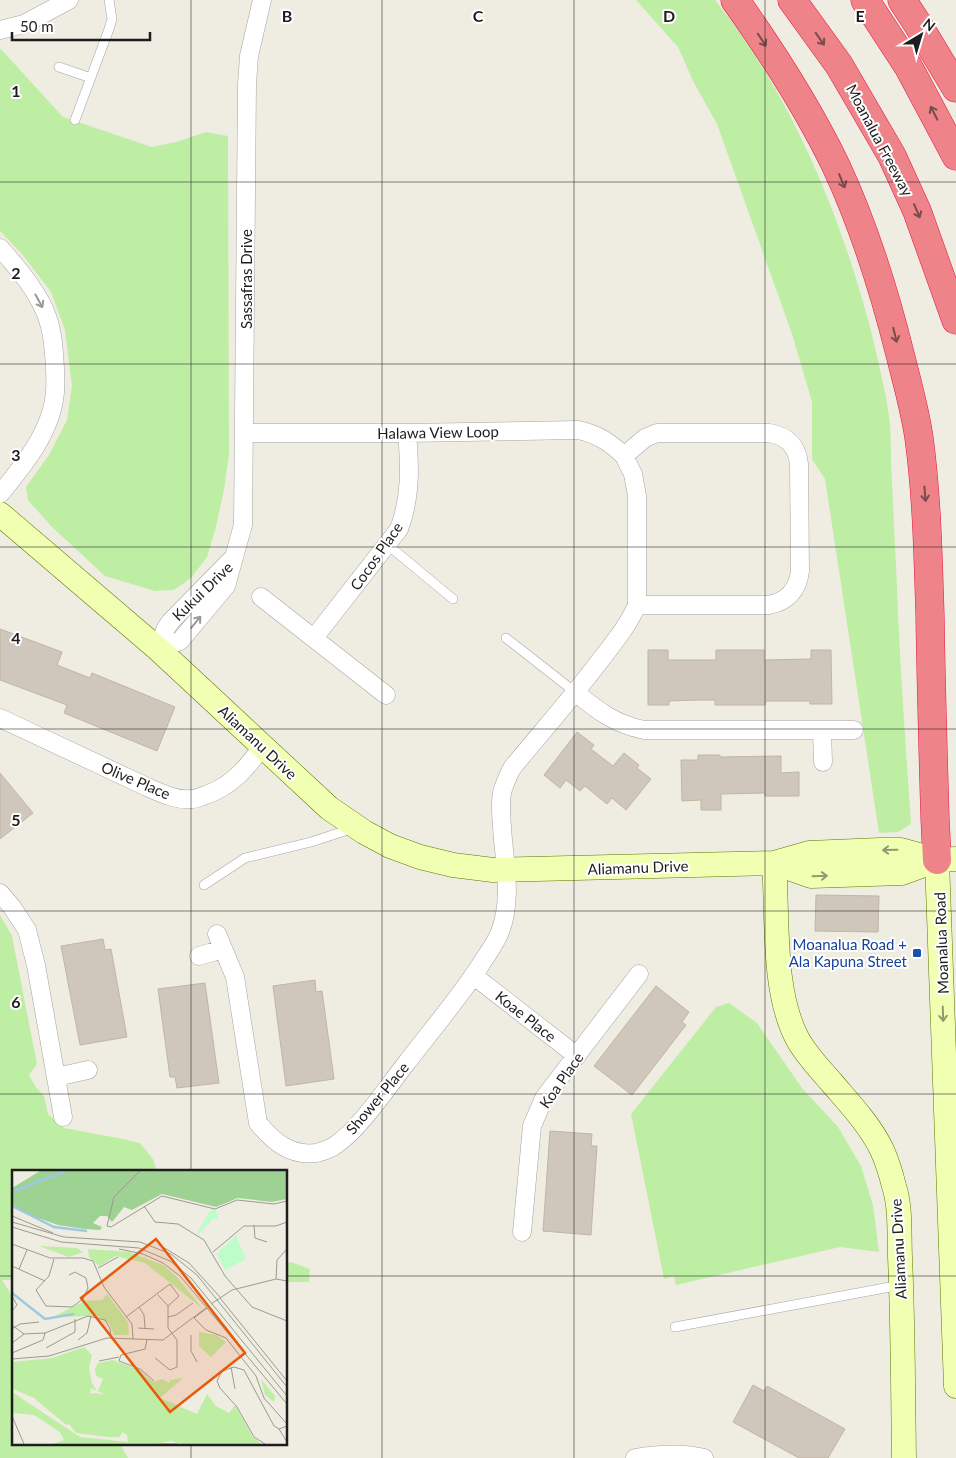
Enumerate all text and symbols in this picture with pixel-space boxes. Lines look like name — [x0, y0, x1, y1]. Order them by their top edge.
text: B — [282, 6, 292, 25]
text: C — [473, 6, 484, 25]
text: D — [663, 6, 675, 25]
text: E — [855, 6, 865, 25]
scale bar — [12, 10, 150, 42]
north arrow — [896, 10, 946, 60]
text: N — [920, 14, 939, 34]
text: 50 m — [20, 17, 54, 35]
one-way arrow — [815, 32, 825, 46]
one-way arrow — [757, 33, 768, 47]
text: 1 — [11, 81, 21, 100]
street label: Moanalua Freeway — [843, 81, 917, 199]
one-way arrow — [929, 106, 938, 121]
one-way arrow — [838, 173, 847, 189]
one-way arrow — [912, 203, 922, 218]
street label: Sassafras Drive — [237, 229, 255, 329]
text: 2 — [11, 263, 21, 282]
one-way arrow — [35, 293, 45, 307]
one-way arrow — [891, 326, 900, 342]
street label: Halawa View Loop — [377, 422, 499, 442]
text: 3 — [11, 445, 21, 464]
one-way arrow — [920, 486, 930, 502]
street label: Cocos Place — [346, 518, 406, 594]
street label: Kukui Drive — [168, 558, 236, 624]
one-way arrow — [191, 616, 202, 629]
text: 4 — [11, 628, 21, 647]
street label: Aliamanu Drive — [215, 701, 301, 783]
street label: Olive Place — [99, 757, 173, 803]
text: 5 — [11, 810, 21, 829]
one-way arrow — [882, 845, 898, 855]
street label: Aliamanu Drive — [587, 856, 689, 878]
one-way arrow — [812, 871, 828, 880]
street label: Moanalua Road — [930, 892, 952, 994]
place label: Moanalua Road + Ala Kapuna Street — [789, 935, 908, 970]
marker: Moanalua Road + Ala Kapuna Street — [911, 947, 923, 959]
street label: Koae Place — [492, 987, 560, 1045]
text: 6 — [11, 992, 21, 1011]
one-way arrow — [938, 1005, 948, 1021]
street label: Koa Place — [535, 1049, 587, 1111]
street label: Shower Place — [342, 1058, 412, 1138]
inset map — [12, 1170, 288, 1446]
street label: Aliamanu Drive — [886, 1198, 910, 1300]

